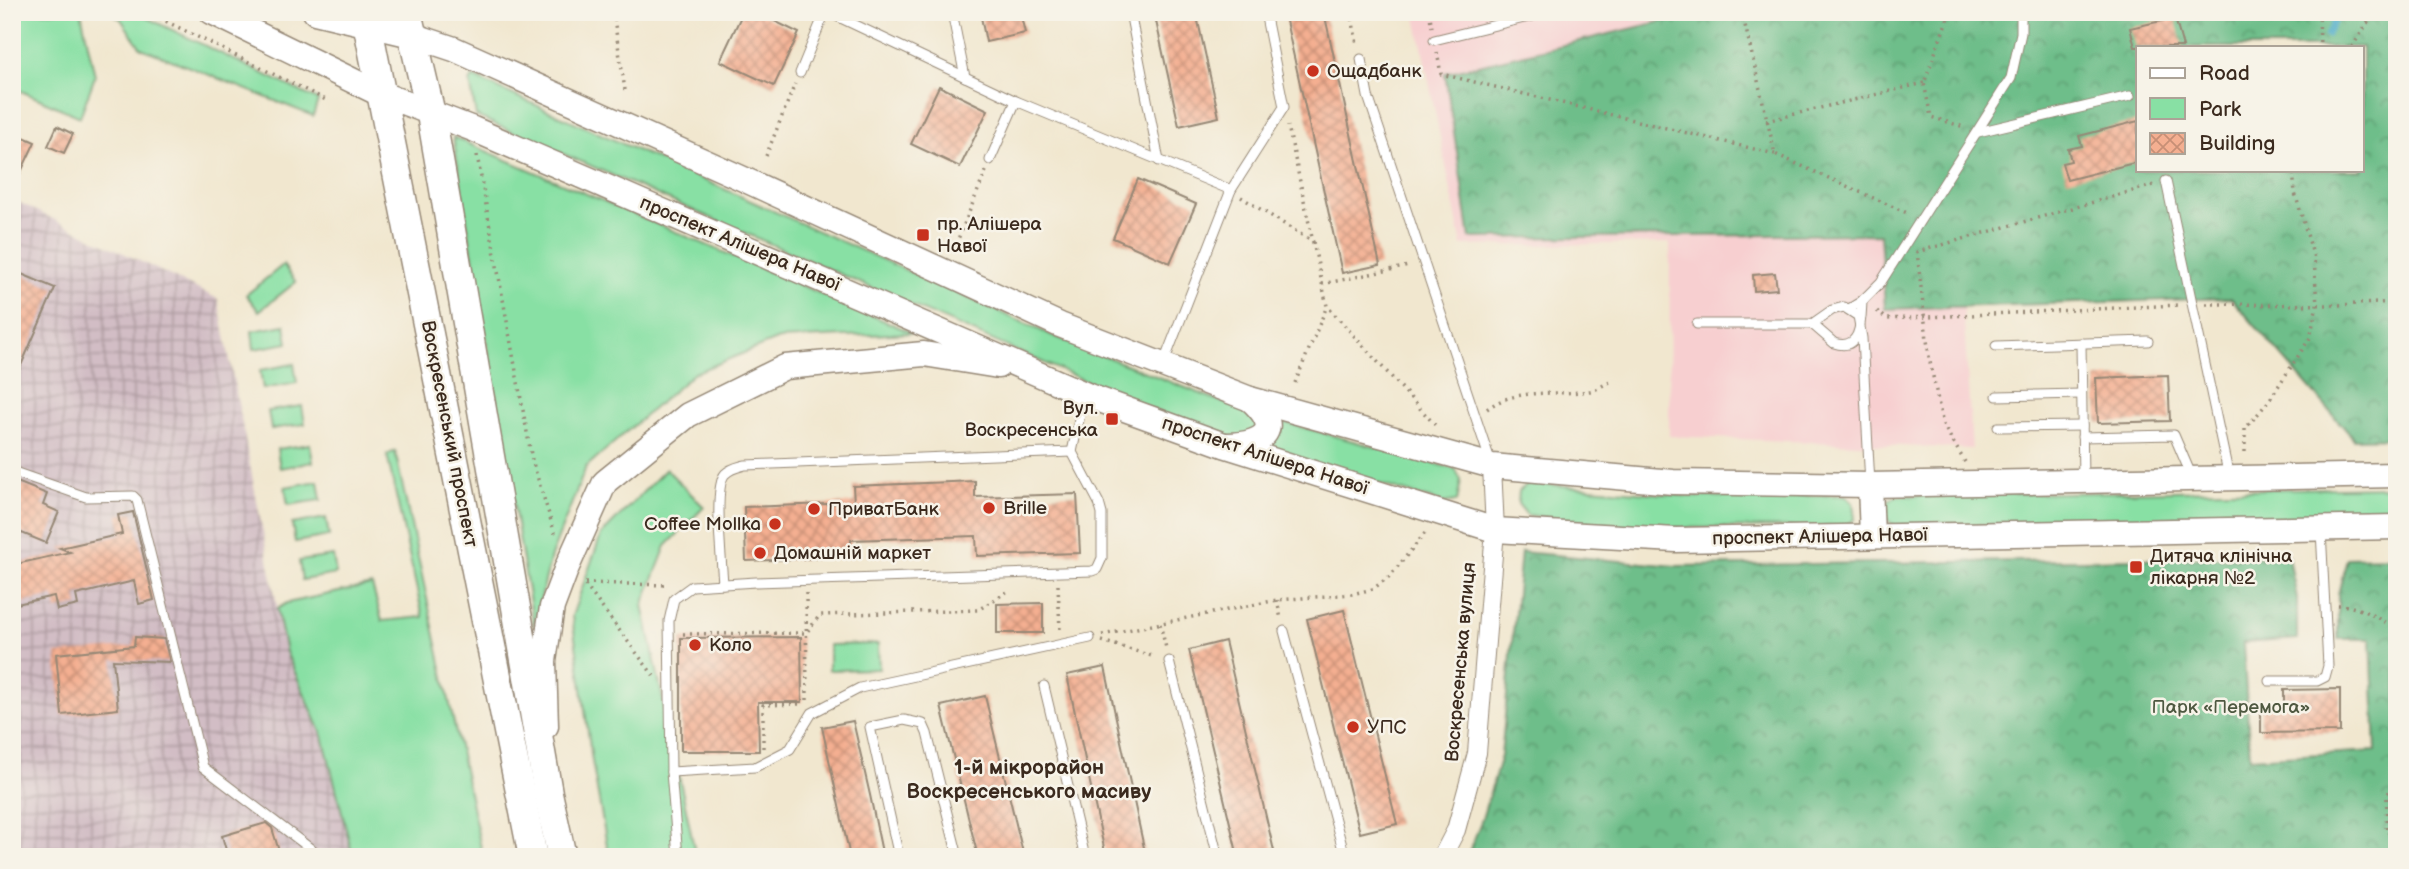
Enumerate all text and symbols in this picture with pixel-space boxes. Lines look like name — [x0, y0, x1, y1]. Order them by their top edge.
legend — [2136, 46, 2364, 172]
place label: Ощадбанк — [1327, 60, 1422, 83]
text: Road — [2199, 61, 2250, 86]
marker: Ощадбанк — [1305, 63, 1321, 79]
text: Park — [2199, 97, 2242, 122]
text: Building — [2199, 131, 2275, 156]
street label: проспект Алішера Навої — [636, 191, 844, 297]
place label: пр. Алішера Навої — [937, 213, 1042, 258]
marker: пр. Алішера Навої — [915, 227, 931, 243]
street label: Воскресенський проспект — [416, 319, 482, 549]
place label: Вул. Воскресенська — [965, 397, 1098, 442]
marker: Вул. Воскресенська — [1104, 411, 1120, 427]
street label: проспект Алішера Навої — [1159, 412, 1372, 500]
place label: Brille — [1003, 497, 1047, 520]
place label: ПриватБанк — [828, 498, 939, 521]
marker: Brille — [981, 500, 997, 516]
marker: ПриватБанк — [806, 501, 822, 517]
place label: Coffee Mollka — [644, 513, 761, 536]
marker: Coffee Mollka — [767, 516, 783, 532]
street label: проспект Алішера Навої — [1712, 524, 1928, 550]
place label: Домашній маркет — [774, 542, 931, 565]
marker: Домашній маркет — [752, 545, 768, 561]
place label: Дитяча клінічна лікарня №2 — [2150, 545, 2292, 590]
marker: Дитяча клінічна лікарня №2 — [2128, 559, 2144, 575]
street label: Воскресенська вулиця — [1441, 561, 1481, 763]
place label: Коло — [709, 634, 752, 657]
marker: Коло — [687, 637, 703, 653]
park label: Парк «Перемога» — [2152, 696, 2310, 719]
place label: УПС — [1367, 716, 1407, 739]
marker: УПС — [1345, 719, 1361, 735]
district label: 1-й мікрорайон Воскресенського масиву — [907, 755, 1151, 804]

